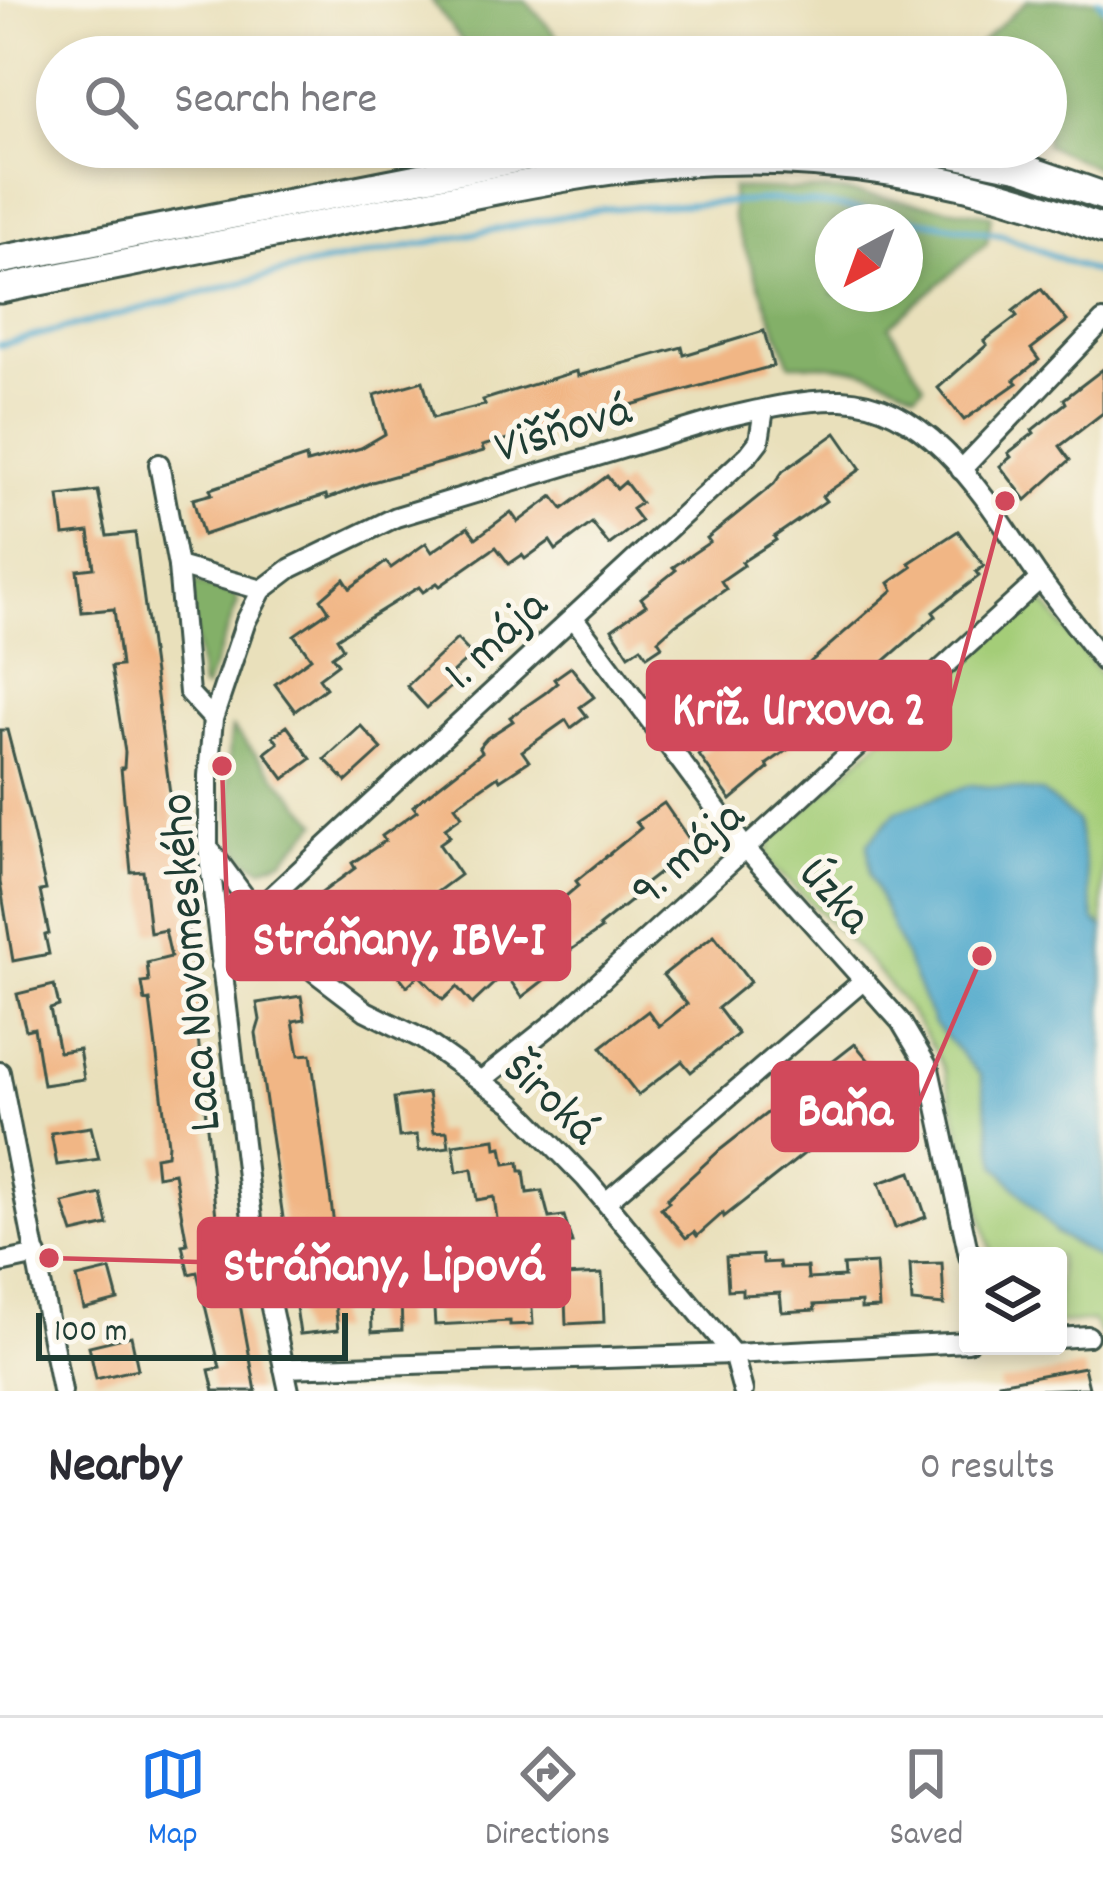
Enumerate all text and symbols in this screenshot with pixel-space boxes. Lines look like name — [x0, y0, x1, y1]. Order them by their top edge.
search box — [36, 36, 1067, 168]
icon: search — [78, 69, 144, 135]
text: Search here — [174, 70, 377, 134]
north arrow — [815, 204, 923, 312]
street label: Višňová — [487, 379, 641, 486]
street label: 1. mája — [430, 575, 567, 709]
callout: Križ. Urxova 2 — [648, 662, 950, 749]
text: Križ. Urxova 2 — [672, 678, 926, 750]
street label: 9. mája — [618, 785, 764, 927]
street label: Laca Novomeského — [145, 790, 244, 1134]
street label: Úzka — [779, 844, 887, 953]
callout: Stráňany, IBV-I — [228, 892, 569, 979]
text: Stráňany, IBV-I — [253, 908, 546, 980]
street label: Široká — [485, 1038, 613, 1165]
callout: Baňa — [773, 1063, 917, 1150]
text: Baňa — [797, 1079, 895, 1151]
callout: Stráňany, Lipová — [199, 1219, 569, 1306]
text: Stráňany, Lipová — [223, 1234, 546, 1306]
map controls — [959, 1247, 1067, 1355]
button: layers — [959, 1247, 1067, 1355]
scale bar — [36, 1307, 348, 1360]
text: 100 m — [54, 1310, 127, 1357]
text: Nearby — [48, 1433, 181, 1505]
text: 0 results — [920, 1442, 1055, 1497]
tab: Map — [140, 1741, 206, 1860]
tab: Directions — [485, 1741, 610, 1860]
tab: Saved — [890, 1741, 963, 1860]

